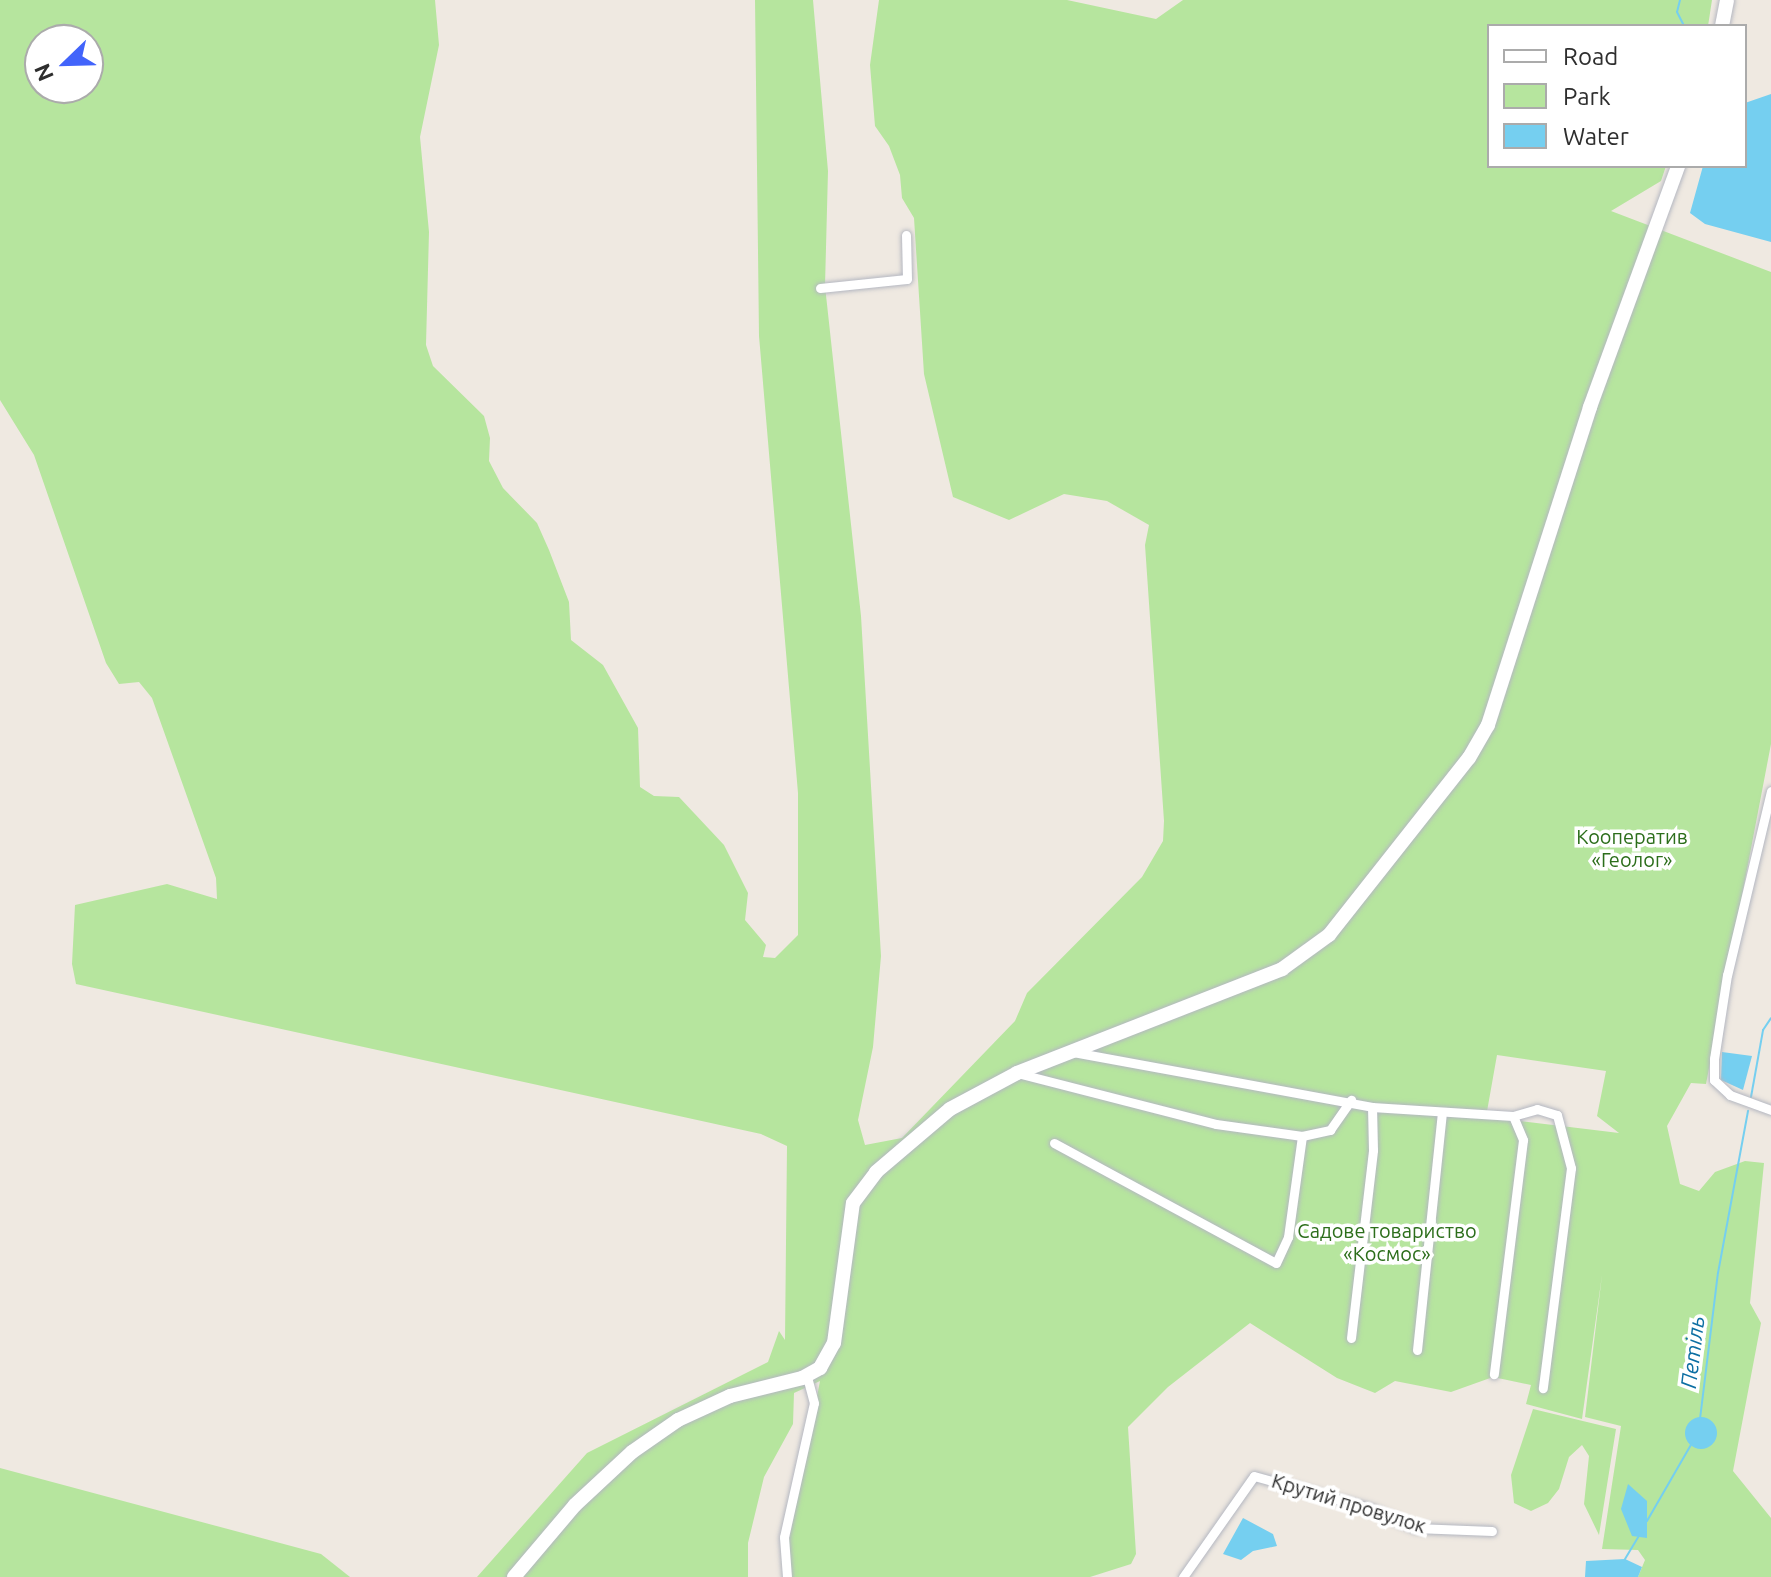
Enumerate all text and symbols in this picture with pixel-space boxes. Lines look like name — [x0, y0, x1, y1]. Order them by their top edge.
north arrow — [24, 24, 104, 104]
legend — [1487, 24, 1747, 168]
text: Road — [1563, 43, 1618, 70]
text: N — [29, 60, 58, 85]
text: Park — [1563, 83, 1611, 110]
text: Water — [1563, 123, 1629, 150]
park label: Кооператив «Геолог» — [1576, 825, 1688, 872]
park label: Садове товариство «Космос» — [1297, 1218, 1477, 1265]
water label: Петіль — [1674, 1314, 1710, 1390]
street label: Крутий провулок — [1269, 1468, 1429, 1538]

